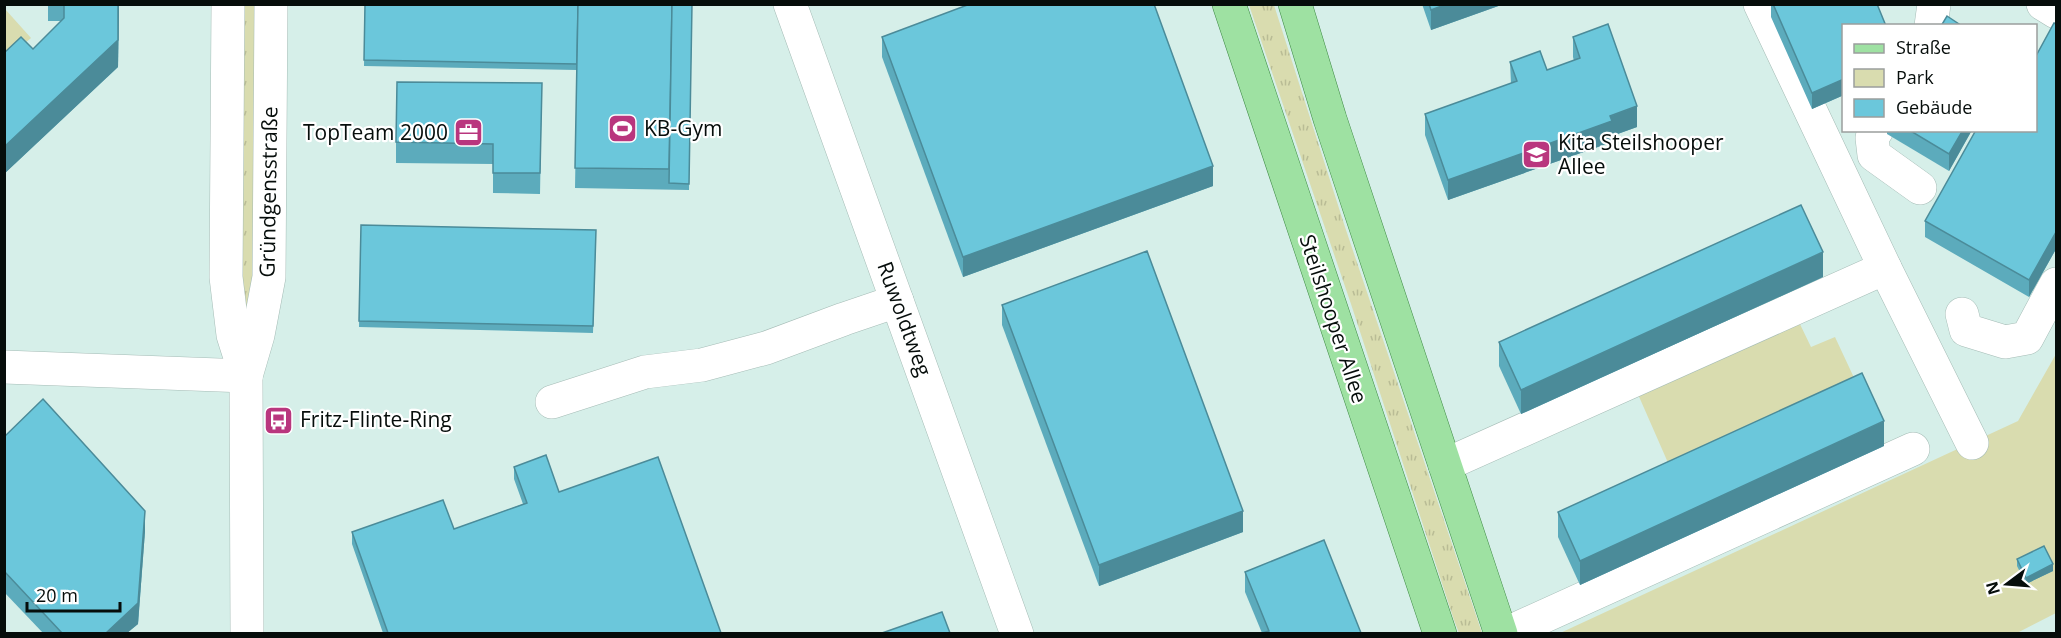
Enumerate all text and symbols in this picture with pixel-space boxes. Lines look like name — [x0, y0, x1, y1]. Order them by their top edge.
legend — [1842, 24, 2037, 132]
text: Straße — [1896, 35, 1951, 59]
text: Park — [1896, 65, 1934, 89]
text: Gebäude — [1896, 95, 1972, 119]
street label: Gründgensstraße — [253, 106, 283, 278]
sports icon: KB-Gym — [607, 113, 639, 145]
place label: KB-Gym — [644, 114, 722, 142]
office icon: TopTeam 2000 — [453, 117, 485, 149]
place label: TopTeam 2000 — [303, 118, 448, 146]
place label: Kita Steilshooper Allee — [1558, 128, 1724, 180]
school or university icon: Kita Steilshooper Allee — [1521, 139, 1553, 171]
street label: Steilshooper Allee — [1293, 231, 1374, 407]
street label: Ruwoldtweg — [871, 258, 939, 380]
bus stop icon: Fritz-Flinte-Ring — [263, 404, 295, 436]
place label: Fritz-Flinte-Ring — [300, 405, 452, 433]
north arrow — [1977, 554, 2037, 614]
scale bar — [27, 575, 120, 613]
text: N — [1980, 579, 2005, 597]
text: 20 m — [36, 583, 78, 607]

